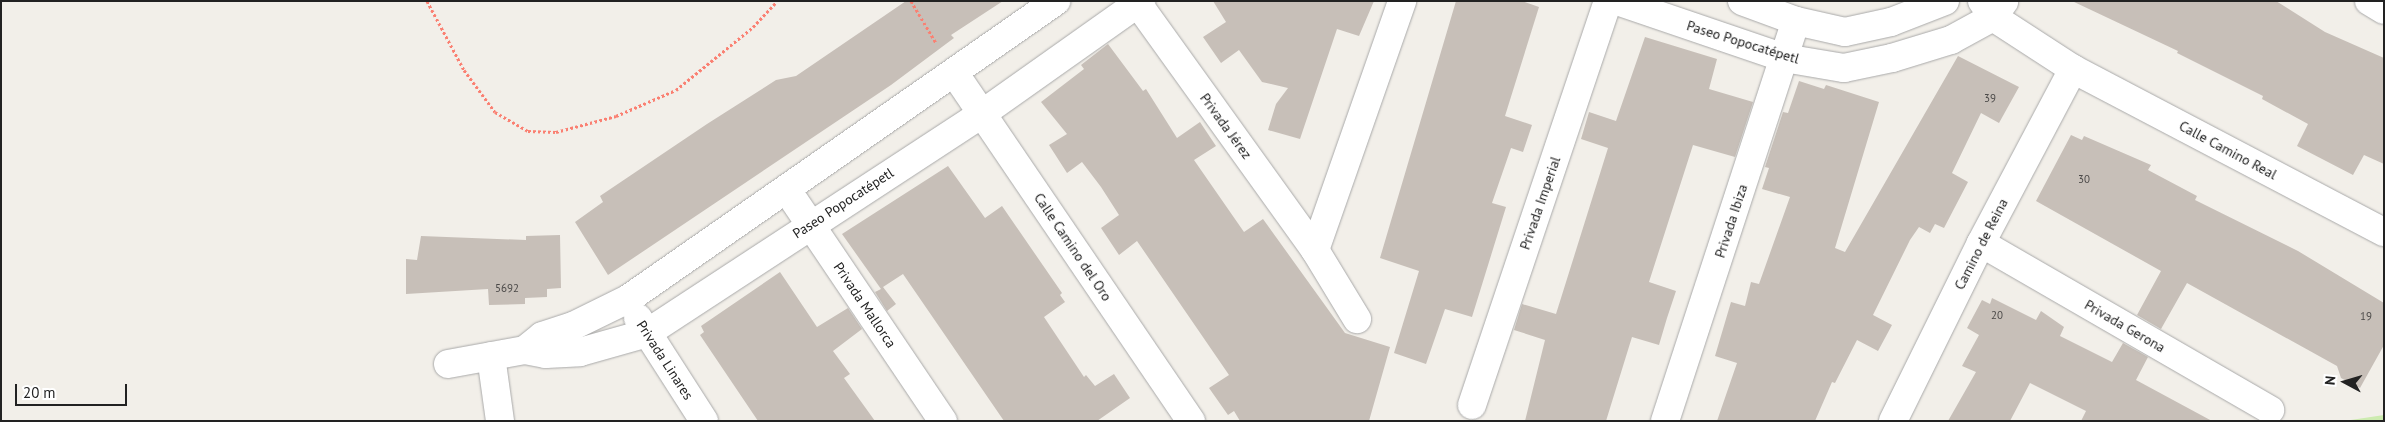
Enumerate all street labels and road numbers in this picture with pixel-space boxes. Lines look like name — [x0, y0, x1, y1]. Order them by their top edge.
street label: Paseo Popocatépetl — [1685, 17, 1801, 67]
street label: Privada Jérez — [1197, 90, 1255, 162]
street label: Calle Camino Real — [2176, 117, 2280, 183]
street label: Privada Imperial — [1516, 154, 1564, 252]
street label: Paseo Popocatépetl — [789, 164, 897, 242]
street label: Privada Ibiza — [1711, 182, 1751, 260]
street label: Calle Camino del Oro — [1031, 190, 1115, 304]
street label: Camino de Reina — [1951, 196, 2011, 292]
street label: Privada Mallorca — [830, 259, 900, 351]
street label: Privada Gerona — [2082, 296, 2168, 356]
street label: Privada Linares — [633, 317, 697, 403]

